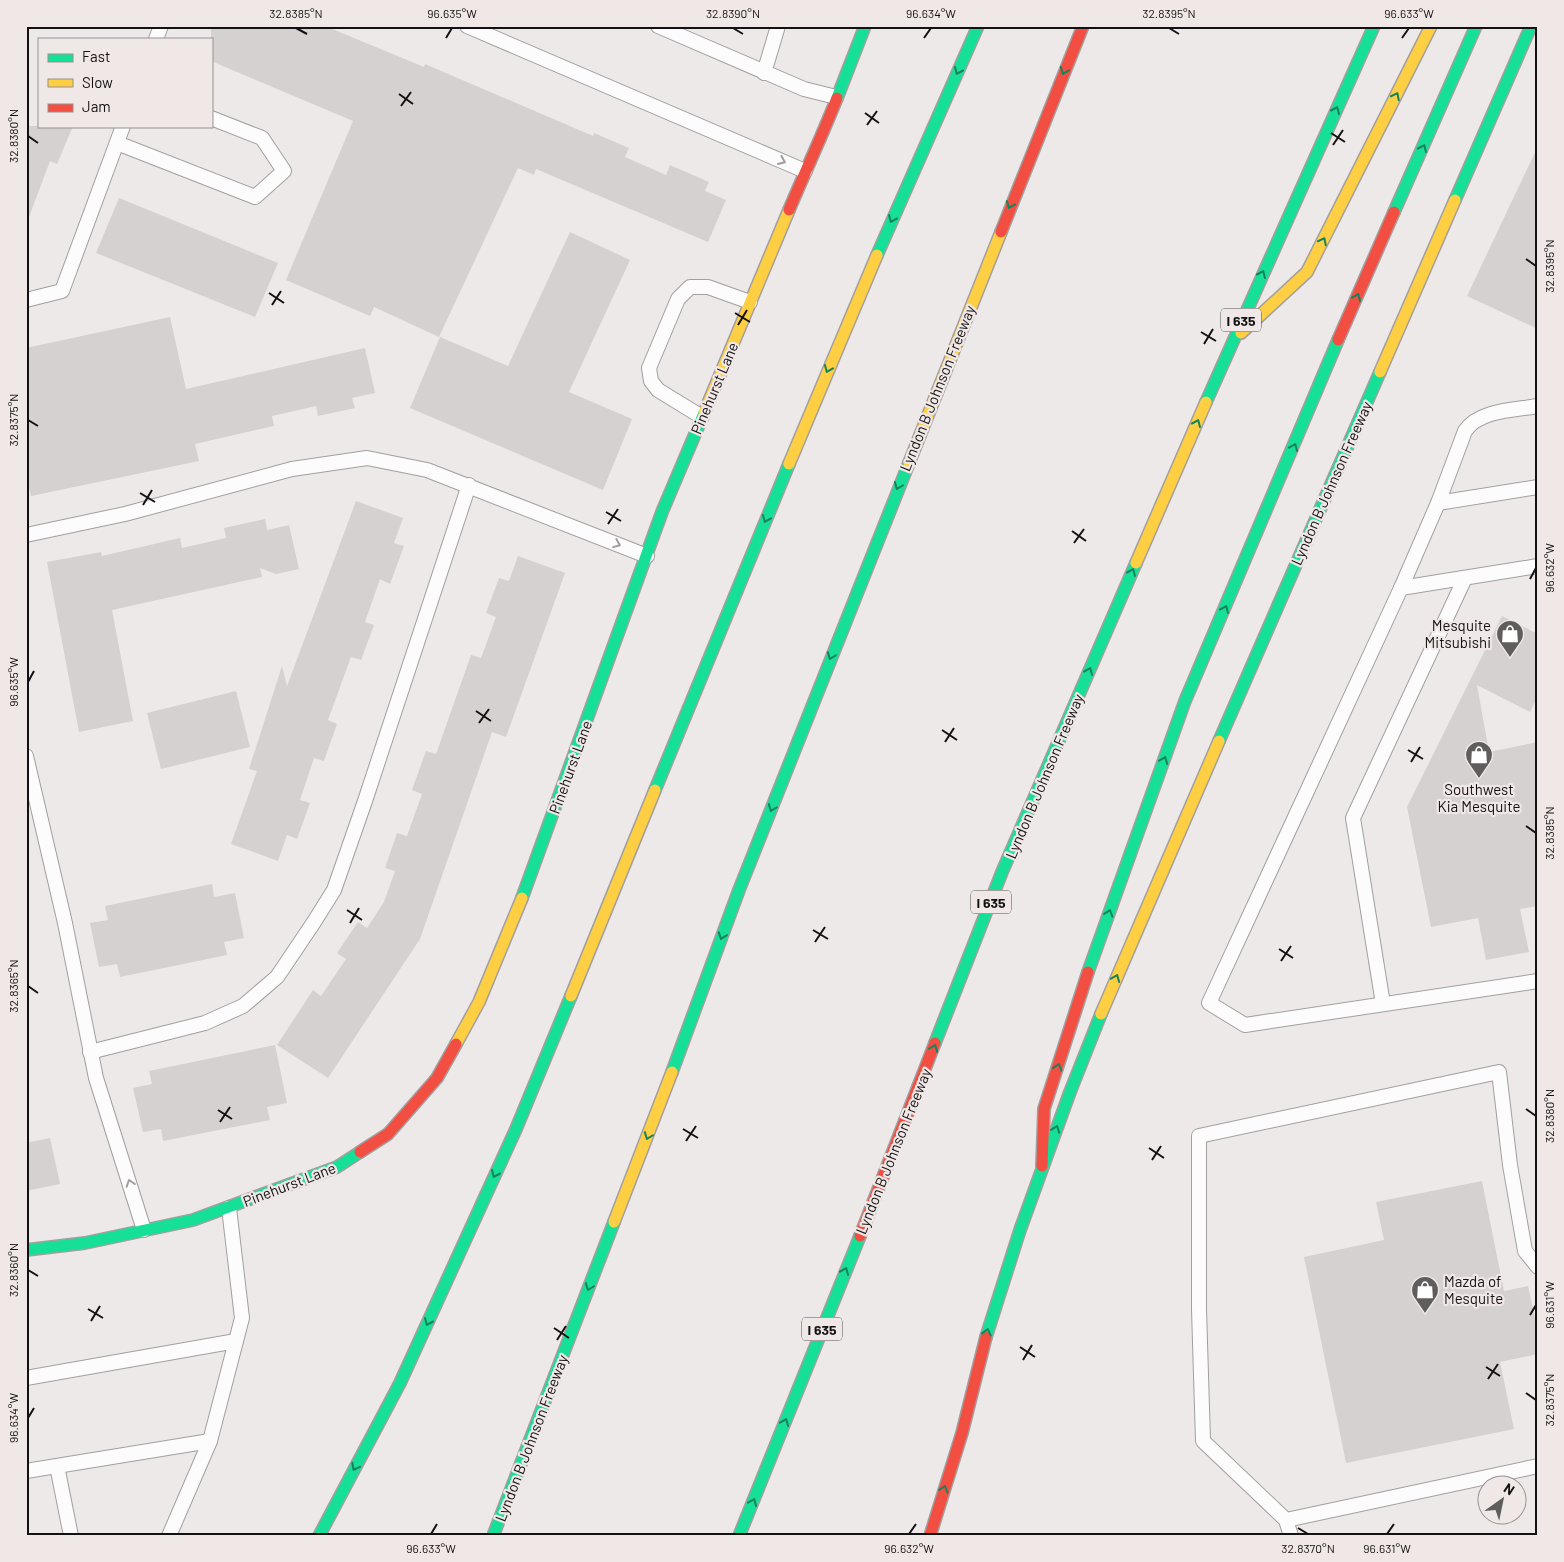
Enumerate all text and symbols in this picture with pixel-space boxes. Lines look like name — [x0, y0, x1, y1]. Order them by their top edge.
text: 32.8385°N — [269, 6, 323, 20]
text: 96.635°W — [427, 6, 477, 20]
text: 32.8390°N — [706, 6, 760, 20]
text: 96.634°W — [906, 6, 956, 20]
text: 32.8395°N — [1142, 6, 1196, 20]
text: 96.633°W — [1384, 6, 1434, 20]
legend — [38, 38, 212, 128]
text: Fast — [82, 47, 110, 65]
one-way arrow — [953, 66, 964, 75]
one-way arrow — [1060, 67, 1070, 75]
text: Slow — [82, 73, 113, 91]
one-way arrow — [1390, 92, 1400, 101]
text: Jam — [82, 97, 111, 115]
one-way arrow — [1330, 106, 1341, 115]
text: 32.8380°N — [6, 109, 20, 163]
one-way arrow — [1417, 144, 1427, 153]
one-way arrow — [777, 154, 786, 165]
one-way arrow — [1006, 201, 1016, 209]
one-way arrow — [887, 214, 898, 223]
one-way arrow — [1316, 237, 1327, 246]
text: 32.8395°N — [1542, 239, 1556, 293]
one-way arrow — [1255, 270, 1266, 279]
one-way arrow — [1351, 293, 1362, 302]
street label: Lyndon B Johnson Freeway — [895, 302, 979, 474]
road number: I 635 — [1221, 308, 1261, 332]
street label: Pinehurst Lane — [687, 339, 741, 437]
one-way arrow — [824, 364, 835, 373]
text: 32.8375°N — [6, 394, 20, 446]
street label: Lyndon B Johnson Freeway — [1287, 398, 1375, 568]
one-way arrow — [1190, 419, 1201, 428]
one-way arrow — [1288, 443, 1299, 452]
one-way arrow — [894, 481, 904, 490]
one-way arrow — [762, 514, 773, 523]
one-way arrow — [612, 538, 621, 548]
text: 96.632°W — [1542, 543, 1556, 593]
one-way arrow — [1125, 568, 1136, 577]
one-way arrow — [1219, 605, 1230, 614]
place label: Mesquite Mitsubishi — [1425, 616, 1491, 651]
shop icon: Mesquite Mitsubishi — [1495, 619, 1525, 658]
one-way arrow — [827, 652, 837, 660]
text: 96.635°W — [6, 657, 20, 707]
one-way arrow — [1082, 667, 1093, 676]
street label: Lyndon B Johnson Freeway — [1001, 691, 1087, 861]
street label: Pinehurst Lane — [545, 718, 595, 816]
shop icon: Southwest Kia Mesquite — [1464, 740, 1494, 779]
one-way arrow — [1158, 756, 1168, 764]
place label: Southwest Kia Mesquite — [1438, 780, 1520, 815]
one-way arrow — [767, 803, 778, 812]
text: 32.8385°N — [1542, 806, 1556, 860]
road number: I 635 — [971, 890, 1011, 914]
one-way arrow — [1103, 909, 1113, 917]
one-way arrow — [718, 931, 728, 940]
text: 32.8365°N — [6, 959, 20, 1013]
one-way arrow — [1110, 974, 1120, 983]
one-way arrow — [927, 1044, 938, 1053]
one-way arrow — [1052, 1063, 1062, 1072]
street label: Lyndon B Johnson Freeway — [851, 1065, 935, 1237]
text: 32.8380°N — [1542, 1089, 1556, 1143]
one-way arrow — [1050, 1125, 1060, 1134]
one-way arrow — [644, 1131, 654, 1140]
street label: Pinehurst Lane — [240, 1158, 338, 1210]
one-way arrow — [491, 1169, 502, 1178]
one-way arrow — [125, 1180, 135, 1188]
text: 32.8360°N — [6, 1243, 20, 1297]
one-way arrow — [839, 1267, 849, 1276]
place label: Mazda of Mesquite — [1444, 1272, 1503, 1307]
shop icon: Mazda of Mesquite — [1410, 1275, 1440, 1314]
text: 96.631°W — [1542, 1281, 1556, 1329]
one-way arrow — [585, 1283, 595, 1291]
one-way arrow — [424, 1317, 435, 1326]
road number: I 635 — [802, 1318, 842, 1340]
one-way arrow — [981, 1328, 992, 1337]
street label: Lyndon B Johnson Freeway — [491, 1352, 571, 1524]
text: 32.8375°N — [1542, 1374, 1556, 1426]
text: 96.634°W — [6, 1393, 20, 1443]
one-way arrow — [778, 1418, 789, 1427]
one-way arrow — [351, 1461, 361, 1470]
north arrow — [1476, 1474, 1526, 1524]
text: N — [1501, 1479, 1518, 1498]
one-way arrow — [939, 1486, 949, 1494]
one-way arrow — [747, 1498, 757, 1506]
text: 96.633°W — [406, 1541, 456, 1555]
text: 96.632°W — [884, 1541, 934, 1555]
text: 32.8370°N — [1281, 1541, 1335, 1555]
text: 96.631°W — [1363, 1541, 1411, 1555]

